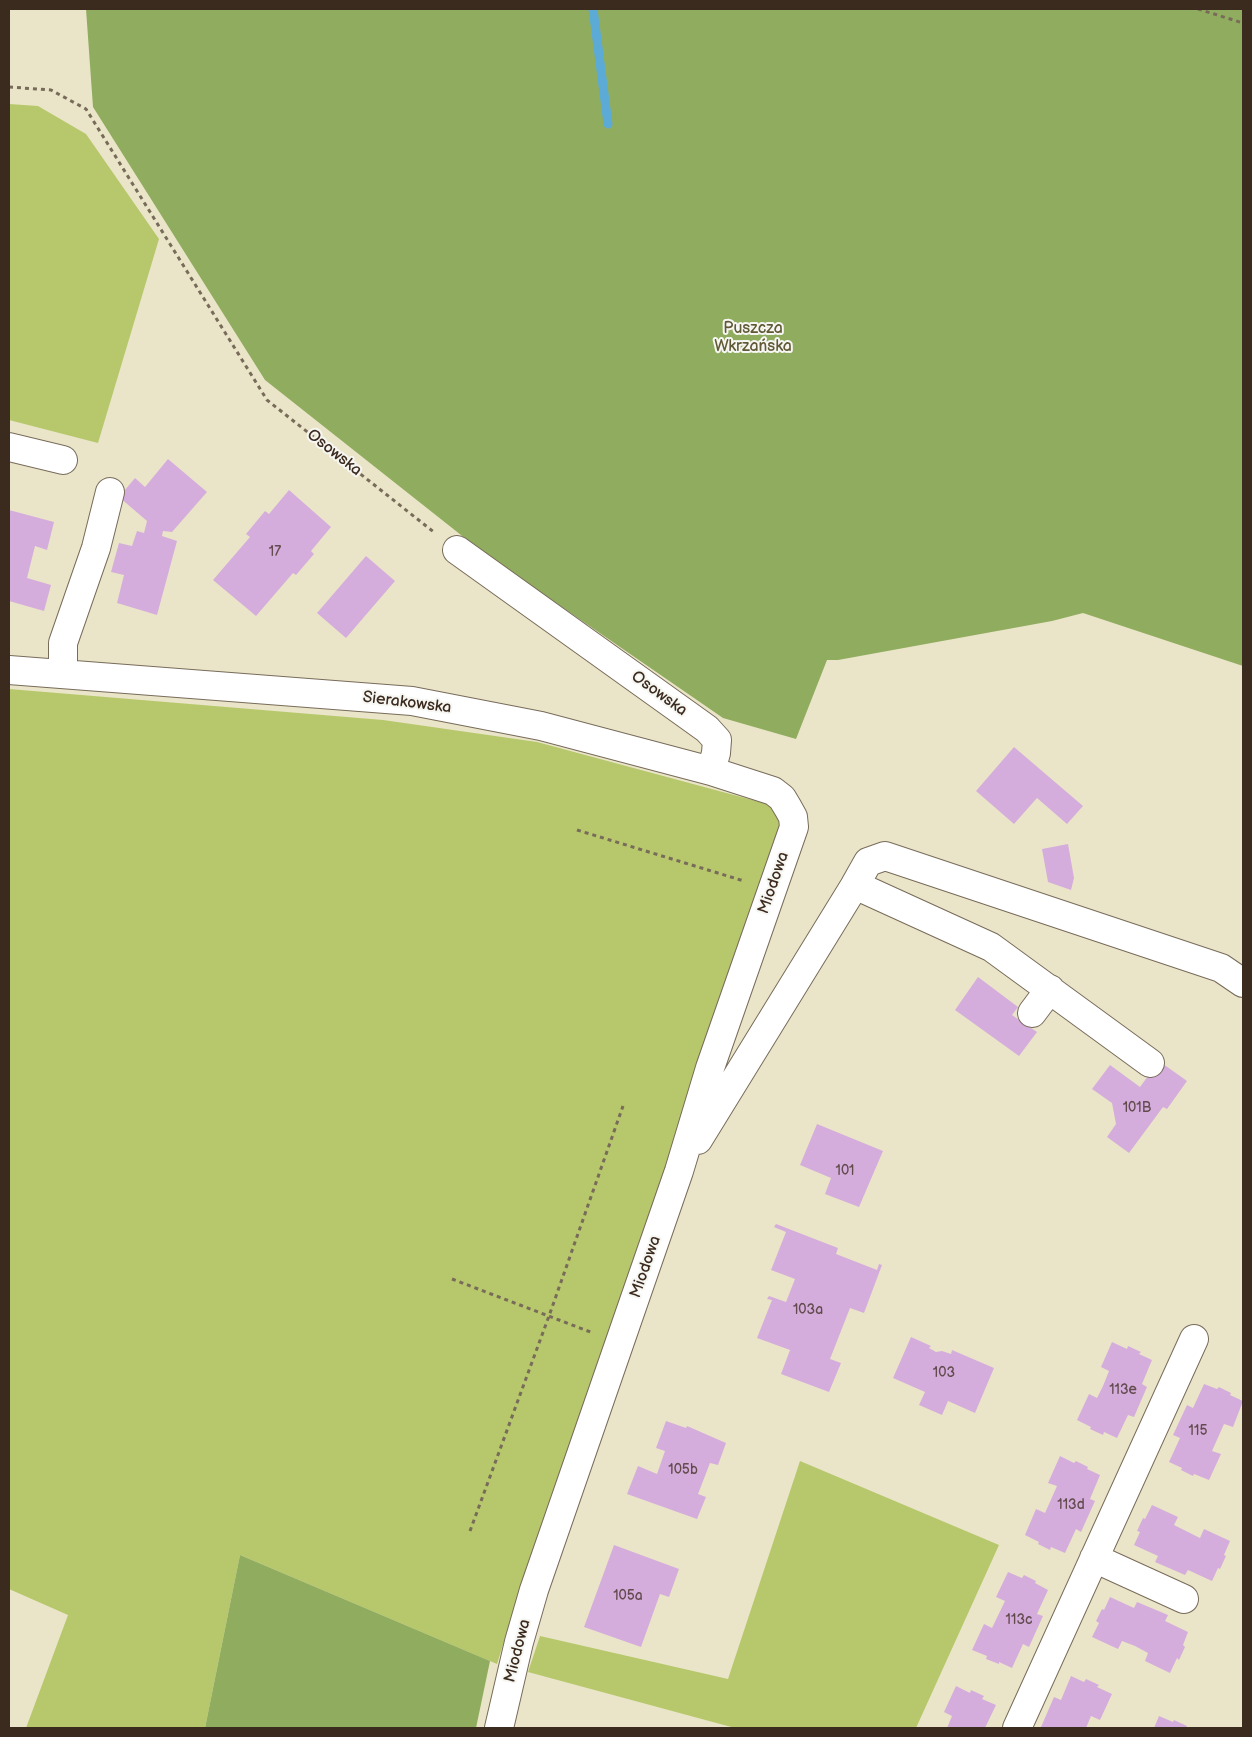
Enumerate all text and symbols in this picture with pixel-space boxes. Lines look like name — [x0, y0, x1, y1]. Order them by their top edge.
park label: Puszcza Wkrzańska — [714, 319, 792, 357]
street label: Osowska — [303, 426, 365, 480]
house number: 17 — [269, 544, 281, 560]
street label: Osowska — [627, 667, 691, 721]
street label: Sierakowska — [362, 688, 452, 718]
street label: Miodowa — [754, 849, 794, 917]
house number: 101B — [1123, 1100, 1151, 1116]
house number: 101 — [835, 1163, 855, 1179]
street label: Miodowa — [626, 1233, 666, 1301]
house number: 103a — [793, 1302, 823, 1318]
house number: 103 — [933, 1365, 955, 1381]
house number: 113e — [1109, 1382, 1137, 1398]
house number: 115 — [1189, 1423, 1207, 1439]
house number: 105b — [668, 1462, 698, 1478]
house number: 113d — [1057, 1497, 1085, 1513]
house number: 105a — [613, 1588, 643, 1604]
house number: 113c — [1006, 1612, 1032, 1628]
street label: Miodowa — [501, 1617, 535, 1685]

